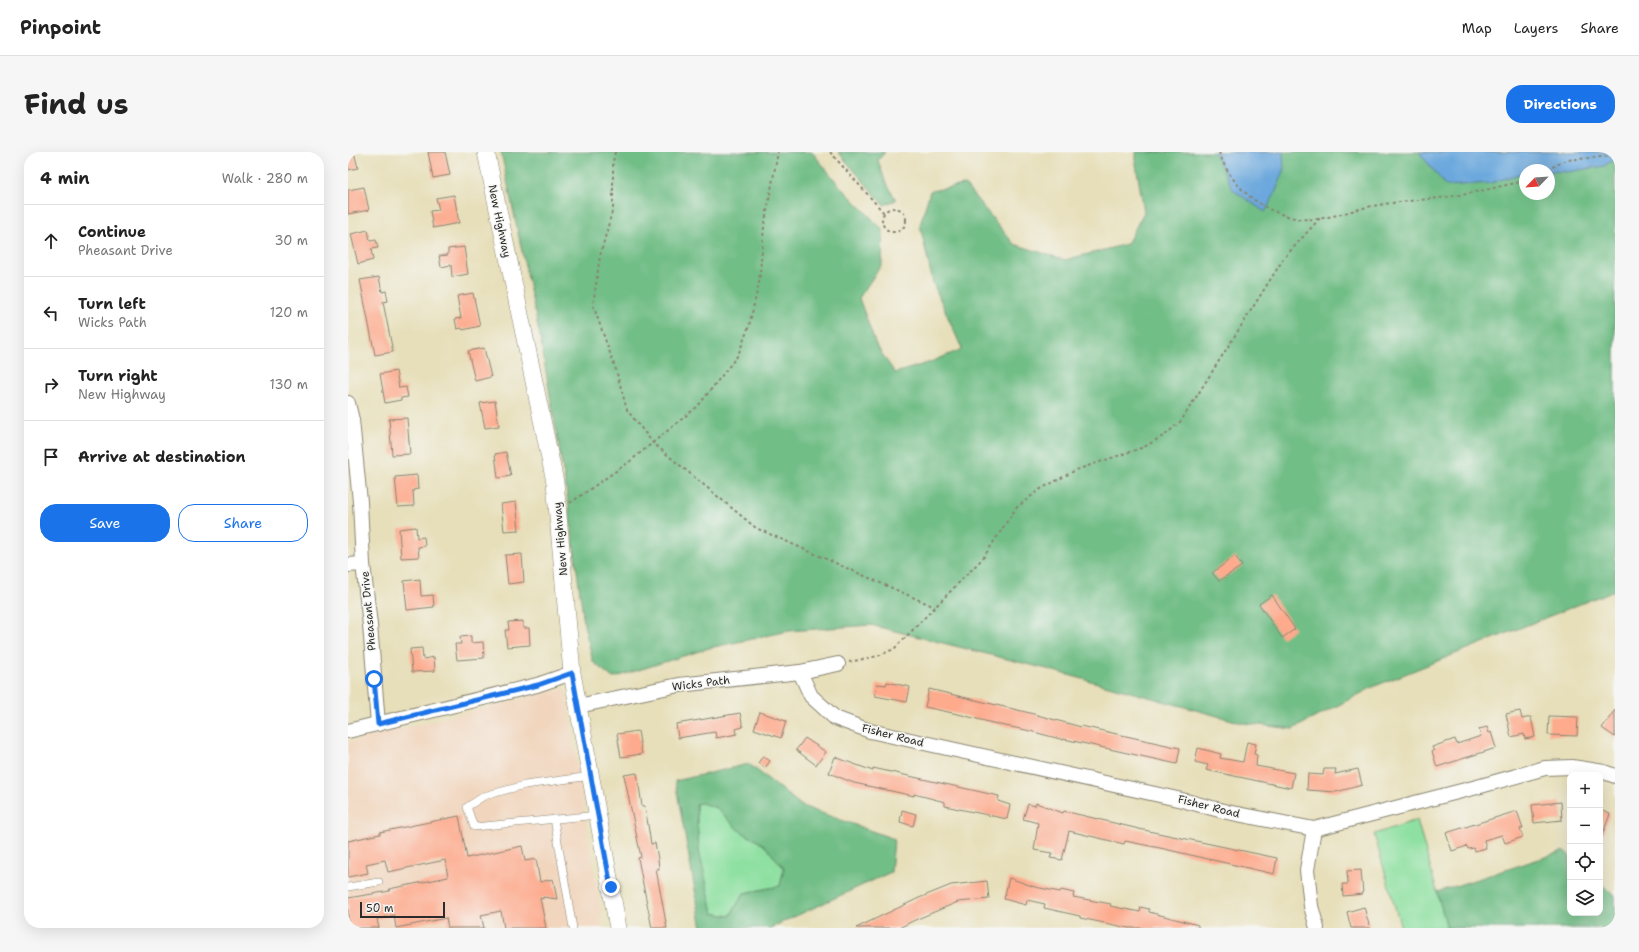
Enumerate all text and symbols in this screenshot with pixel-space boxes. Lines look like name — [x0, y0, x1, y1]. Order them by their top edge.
text: Pinpoint — [20, 15, 101, 40]
text: Map — [1462, 19, 1492, 37]
text: Layers — [1514, 19, 1558, 37]
text: Share — [1580, 19, 1619, 37]
text: Find us — [24, 85, 129, 123]
button: Directions — [1506, 85, 1615, 123]
north arrow — [1519, 164, 1555, 200]
text: 4 min — [40, 167, 90, 189]
text: Walk · 280 m — [222, 170, 308, 187]
street label: New Highway — [484, 183, 515, 259]
text: Continue — [78, 222, 146, 242]
icon: ahead — [40, 230, 62, 252]
text: 30 m — [274, 232, 308, 249]
text: Pheasant Drive — [78, 242, 173, 259]
text: Turn left — [78, 294, 146, 314]
icon: left — [40, 302, 62, 324]
text: 120 m — [270, 304, 308, 321]
text: Wicks Path — [78, 314, 147, 331]
text: Turn right — [78, 366, 158, 386]
icon: right — [40, 374, 62, 396]
text: 130 m — [270, 376, 308, 393]
text: New Highway — [78, 386, 166, 403]
icon: arrive — [40, 446, 62, 468]
text: Arrive at destination — [78, 447, 246, 467]
street label: New Highway — [550, 501, 571, 577]
button: Save — [40, 504, 170, 542]
button: Share — [178, 504, 308, 542]
street label: Pheasant Drive — [358, 570, 379, 652]
route start — [365, 670, 383, 688]
street label: Wicks Path — [671, 672, 731, 694]
street label: Fisher Road — [860, 721, 926, 750]
map controls — [1567, 772, 1603, 916]
button: + — [1567, 772, 1603, 808]
street label: Fisher Road — [1176, 792, 1242, 821]
button: − — [1567, 808, 1603, 844]
button: locate — [1567, 844, 1603, 880]
route end — [602, 878, 620, 896]
button: layers — [1567, 880, 1603, 916]
scale bar — [360, 900, 445, 919]
text: 50 m — [366, 901, 394, 916]

